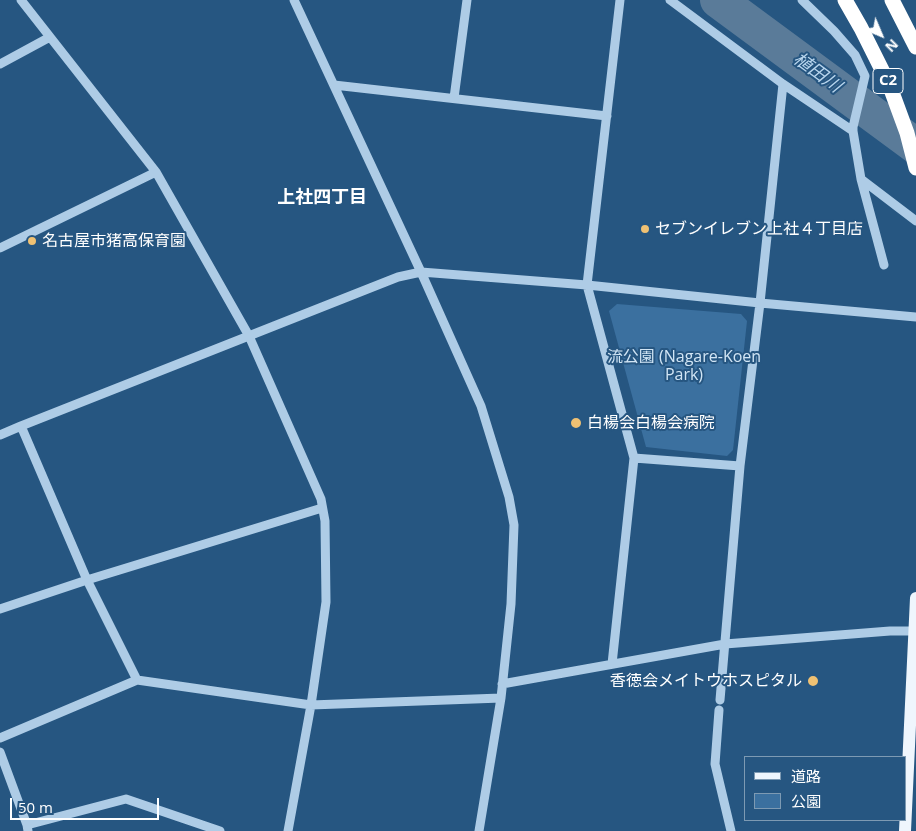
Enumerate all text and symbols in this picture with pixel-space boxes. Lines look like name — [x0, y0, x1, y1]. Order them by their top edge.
north arrow — [856, 10, 906, 60]
text: N — [881, 35, 903, 57]
water label: 植田川 — [789, 48, 845, 98]
road number: C2 — [873, 68, 903, 94]
district label: 上社四丁目 — [277, 187, 367, 209]
place label: セブンイレブン上社４丁目店 — [655, 219, 863, 239]
marker: セブンイレブン上社４丁目店 — [639, 223, 651, 235]
place label: 名古屋市猪高保育園 — [42, 231, 186, 251]
marker: 名古屋市猪高保育園 — [26, 235, 38, 247]
park label: 流公園 (Nagare-Koen Park) — [607, 347, 761, 385]
place label: 白楊会白楊会病院 — [587, 413, 715, 433]
marker: 白楊会白楊会病院 — [569, 416, 583, 430]
place label: 香徳会メイトウホスピタル — [610, 671, 802, 691]
marker: 香徳会メイトウホスピタル — [806, 674, 820, 688]
legend — [744, 756, 906, 821]
text: 道路 — [791, 766, 821, 786]
scale bar — [12, 788, 161, 820]
text: 公園 — [791, 791, 821, 811]
text: 50 m — [18, 797, 53, 817]

